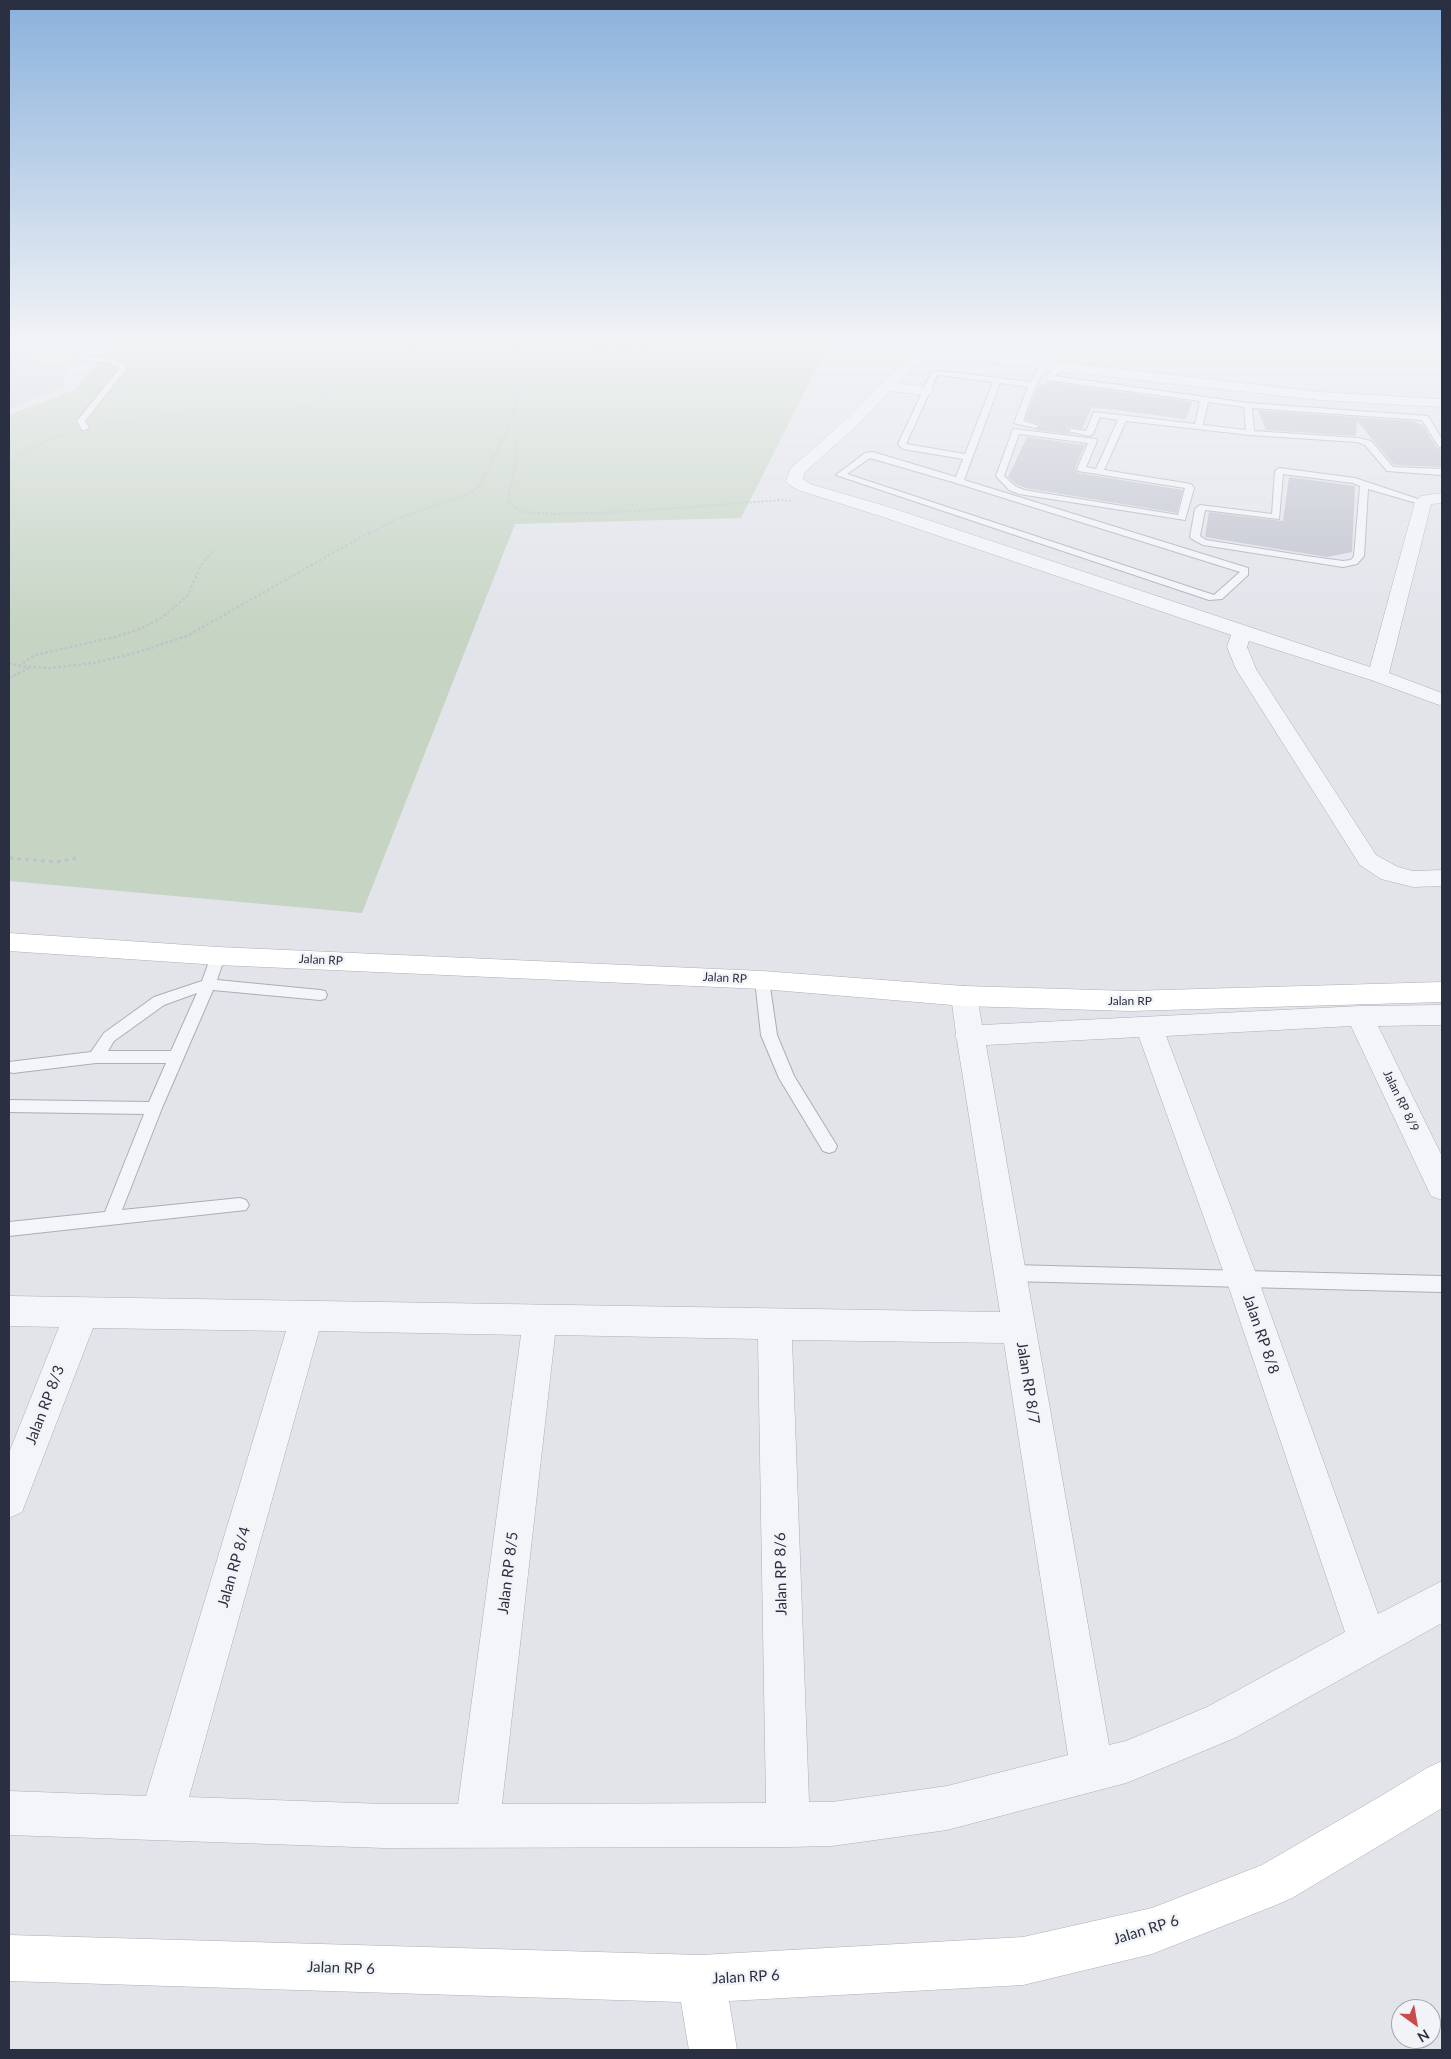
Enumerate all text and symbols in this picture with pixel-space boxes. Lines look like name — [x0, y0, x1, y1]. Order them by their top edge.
street label: Jalan RP — [299, 952, 343, 968]
street label: Jalan RP — [703, 970, 747, 986]
street label: Jalan RP — [1108, 994, 1152, 1008]
street label: Jalan RP 8/9 — [1380, 1068, 1422, 1134]
street label: Jalan RP 8/8 — [1239, 1292, 1283, 1376]
street label: Jalan RP 8/7 — [1013, 1341, 1043, 1425]
street label: Jalan RP 8/3 — [22, 1363, 68, 1447]
street label: Jalan RP 8/4 — [214, 1525, 254, 1609]
street label: Jalan RP 8/5 — [494, 1531, 522, 1615]
street label: Jalan RP 8/6 — [771, 1532, 791, 1616]
street label: Jalan RP 6 — [1111, 1912, 1181, 1948]
street label: Jalan RP 6 — [307, 1958, 375, 1978]
street label: Jalan RP 6 — [712, 1966, 780, 1988]
north arrow — [1391, 1999, 1441, 2049]
text: N — [1415, 2026, 1433, 2046]

